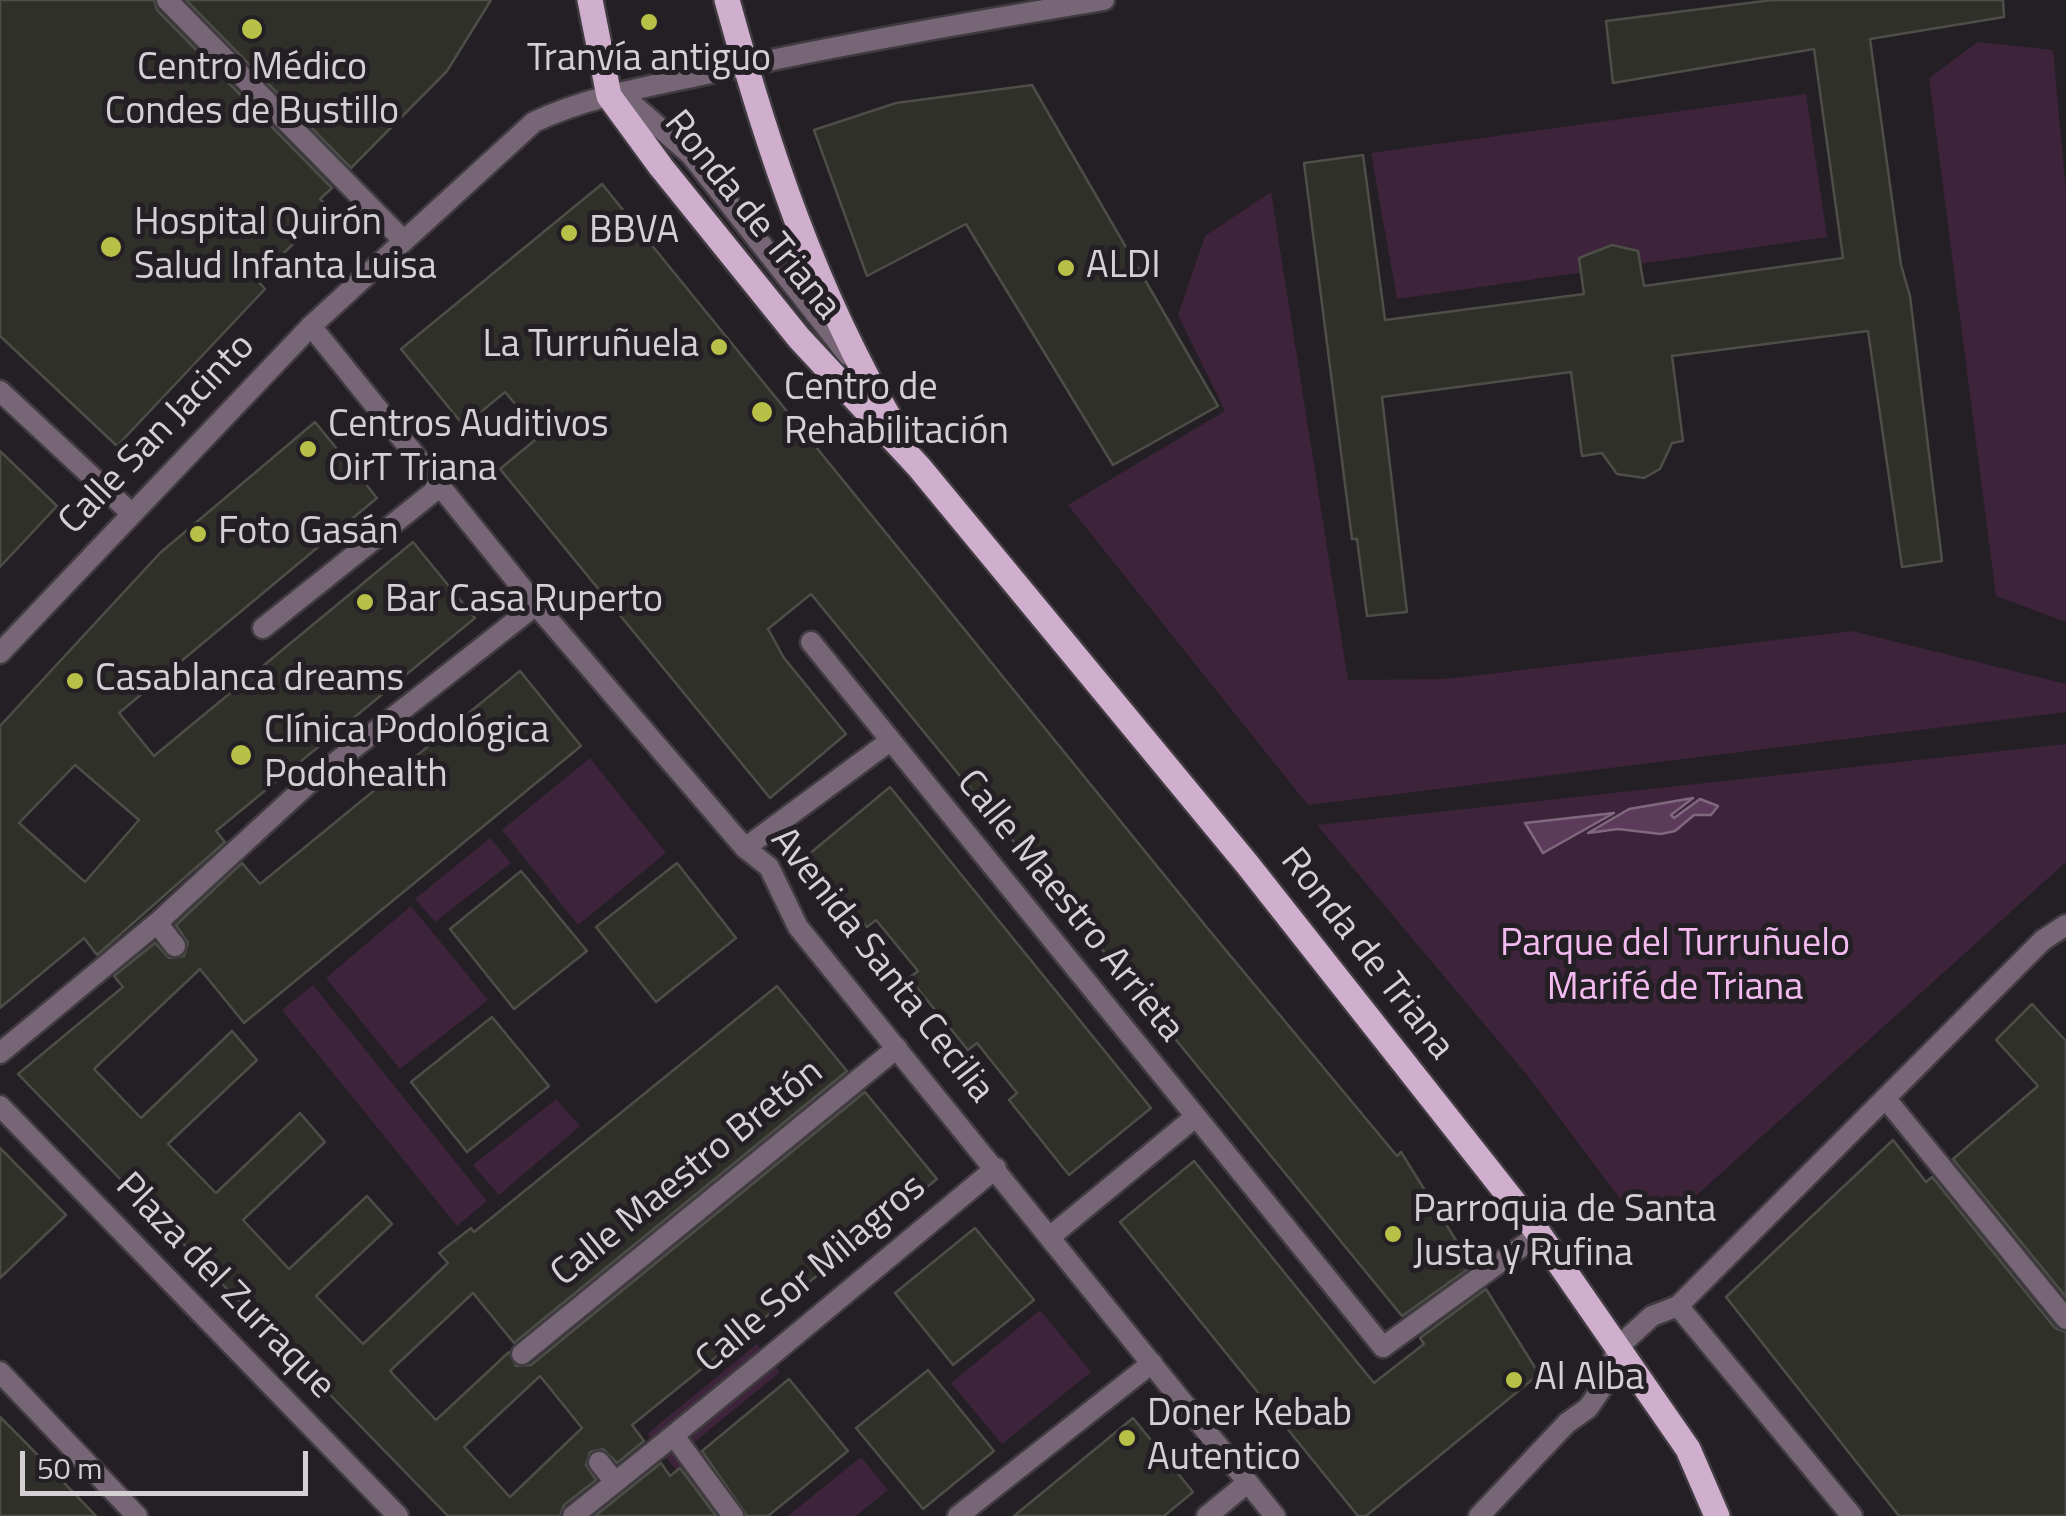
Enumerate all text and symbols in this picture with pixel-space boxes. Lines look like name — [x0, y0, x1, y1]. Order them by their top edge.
marker: Tranvía antiguo — [638, 11, 660, 33]
marker: Centro Médico Condes de Bustillo — [239, 16, 265, 42]
place label: Tranvía antiguo — [527, 38, 771, 84]
place label: Centro Médico Condes de Bustillo — [105, 47, 399, 136]
street label: Ronda de Triana — [653, 102, 849, 330]
place label: Hospital Quirón Salud Infanta Luisa — [134, 202, 437, 292]
place label: BBVA — [589, 210, 679, 256]
marker: BBVA — [558, 222, 580, 244]
marker: Hospital Quirón Salud Infanta Luisa — [98, 234, 124, 260]
place label: ALDI — [1086, 245, 1161, 291]
marker: ALDI — [1055, 257, 1077, 279]
place label: La Turruñuela — [482, 324, 699, 370]
street label: Calle San Jacinto — [51, 325, 265, 545]
marker: La Turruñuela — [708, 336, 730, 358]
place label: Centro de Rehabilitación — [784, 367, 1009, 456]
marker: Centro de Rehabilitación — [749, 399, 775, 425]
place label: Centros Auditivos OirT Triana — [328, 404, 609, 494]
marker: Centros Auditivos OirT Triana — [297, 438, 319, 460]
place label: Foto Gasán — [218, 511, 399, 557]
marker: Foto Gasán — [187, 523, 209, 545]
place label: Bar Casa Ruperto — [385, 579, 663, 625]
marker: Bar Casa Ruperto — [354, 591, 376, 613]
place label: Casablanca dreams — [95, 658, 404, 704]
marker: Casablanca dreams — [64, 670, 86, 692]
place label: Clínica Podológica Podohealth — [264, 710, 549, 799]
marker: Clínica Podológica Podohealth — [228, 742, 254, 768]
street label: Calle Maestro Arrieta — [946, 762, 1192, 1052]
street label: Avenida Santa Cecilia — [759, 819, 1003, 1113]
street label: Ronda de Triana — [1269, 840, 1463, 1070]
park label: Parque del Turruñuelo Marifé de Triana — [1500, 923, 1850, 1012]
street label: Calle Maestro Bretón — [543, 1050, 833, 1298]
street label: Plaza del Zurraque — [105, 1165, 343, 1409]
street label: Calle Sor Milagros — [688, 1166, 936, 1384]
place label: Parroquia de Santa Justa y Rufina — [1413, 1189, 1716, 1278]
marker: Parroquia de Santa Justa y Rufina — [1382, 1223, 1404, 1245]
place label: Al Alba — [1534, 1357, 1644, 1403]
marker: Al Alba — [1503, 1369, 1525, 1391]
place label: Doner Kebab Autentico — [1147, 1393, 1352, 1482]
marker: Doner Kebab Autentico — [1116, 1427, 1138, 1449]
scale bar — [25, 1431, 312, 1493]
text: 50 m — [37, 1445, 102, 1491]

